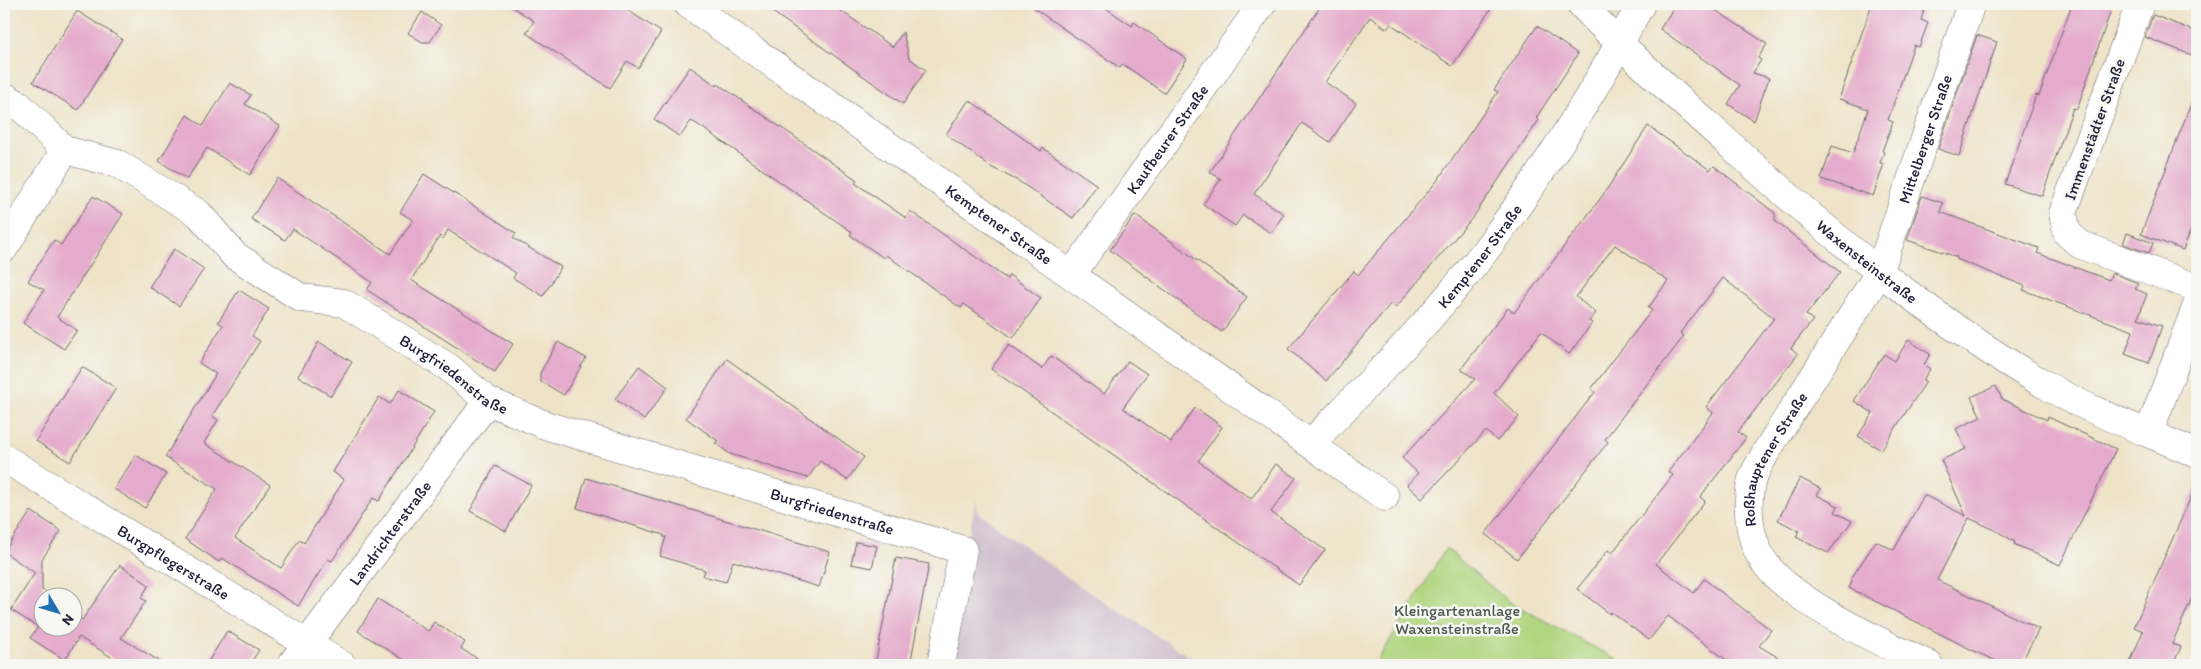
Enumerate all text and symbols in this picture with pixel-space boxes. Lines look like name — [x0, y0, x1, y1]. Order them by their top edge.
street label: Immenstädter Straße — [2060, 56, 2129, 203]
street label: Mittelberger Straße — [1894, 72, 1956, 206]
street label: Kaufbeurer Straße — [1122, 81, 1212, 198]
street label: Kemptener Straße — [942, 180, 1056, 269]
street label: Kemptener Straße — [1434, 200, 1526, 312]
street label: Waxensteinstraße — [1812, 216, 1921, 308]
street label: Burgfriedenstraße — [396, 331, 511, 418]
street label: Roßhauptener Straße — [1740, 389, 1811, 528]
street label: Landrichterstraße — [345, 477, 435, 589]
street label: Burgfriedenstraße — [768, 484, 897, 539]
street label: Burgpflegerstraße — [114, 521, 233, 604]
north arrow — [32, 586, 82, 636]
park label: Kleingartenanlage Waxensteinstraße — [1394, 601, 1520, 638]
text: N — [58, 611, 77, 629]

